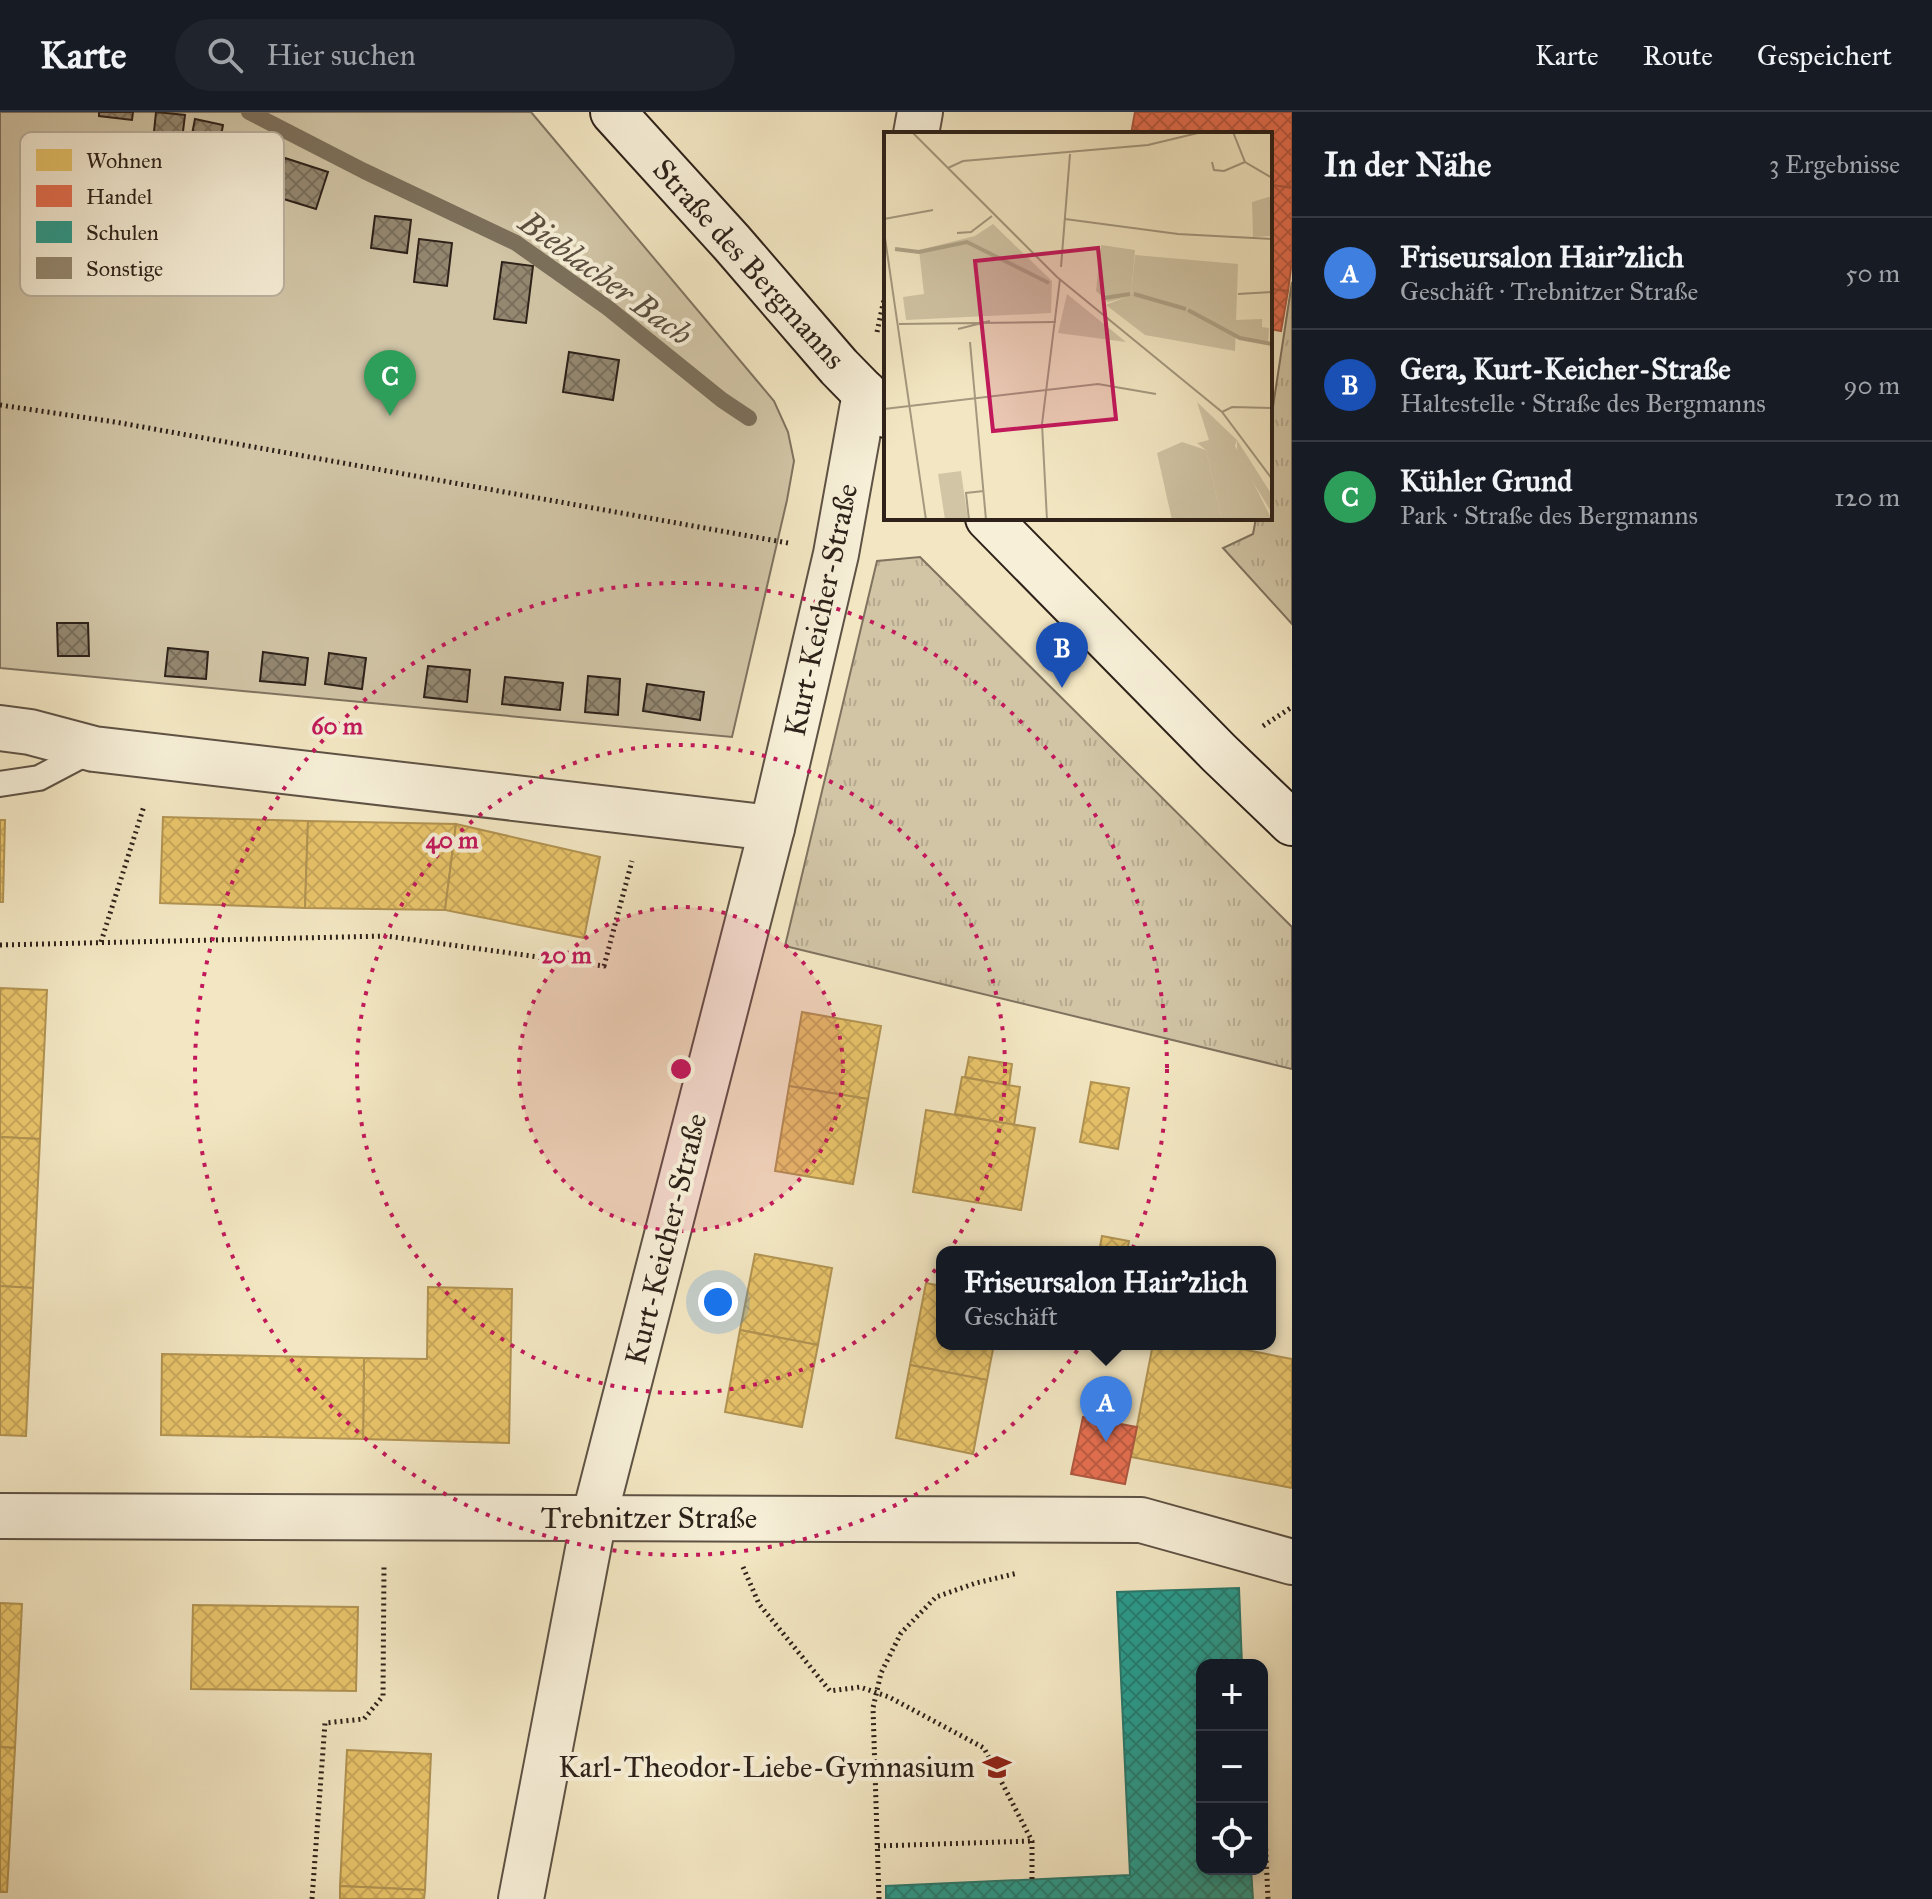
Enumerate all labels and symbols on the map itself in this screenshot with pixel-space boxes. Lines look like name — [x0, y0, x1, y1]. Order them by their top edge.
legend — [20, 132, 284, 296]
inset map — [884, 132, 1272, 520]
text: Wohnen — [86, 147, 162, 174]
street label: Straße des Bergmanns — [645, 152, 853, 376]
text: Handel — [86, 183, 152, 210]
water label: Bieblacher Bach — [510, 202, 700, 354]
text: Schulen — [86, 219, 159, 246]
text: Sonstige — [86, 255, 163, 282]
pin: C — [364, 350, 416, 416]
street label: Kurt-Keicher-Straße — [777, 480, 865, 740]
pin: B — [1036, 622, 1088, 688]
text: 60 m — [311, 711, 364, 741]
text: 40 m — [426, 825, 479, 855]
text: 20 m — [540, 940, 592, 970]
centre of rings — [667, 1055, 695, 1083]
street label: Kurt-Keicher-Straße — [617, 1110, 715, 1368]
your location — [698, 1282, 738, 1322]
pin: A — [1080, 1376, 1132, 1442]
street label: Trebnitzer Straße — [541, 1500, 757, 1536]
place label: Karl-Theodor-Liebe-Gymnasium — [558, 1749, 975, 1785]
school or university icon: Karl-Theodor-Liebe-Gymnasium — [982, 1752, 1012, 1782]

